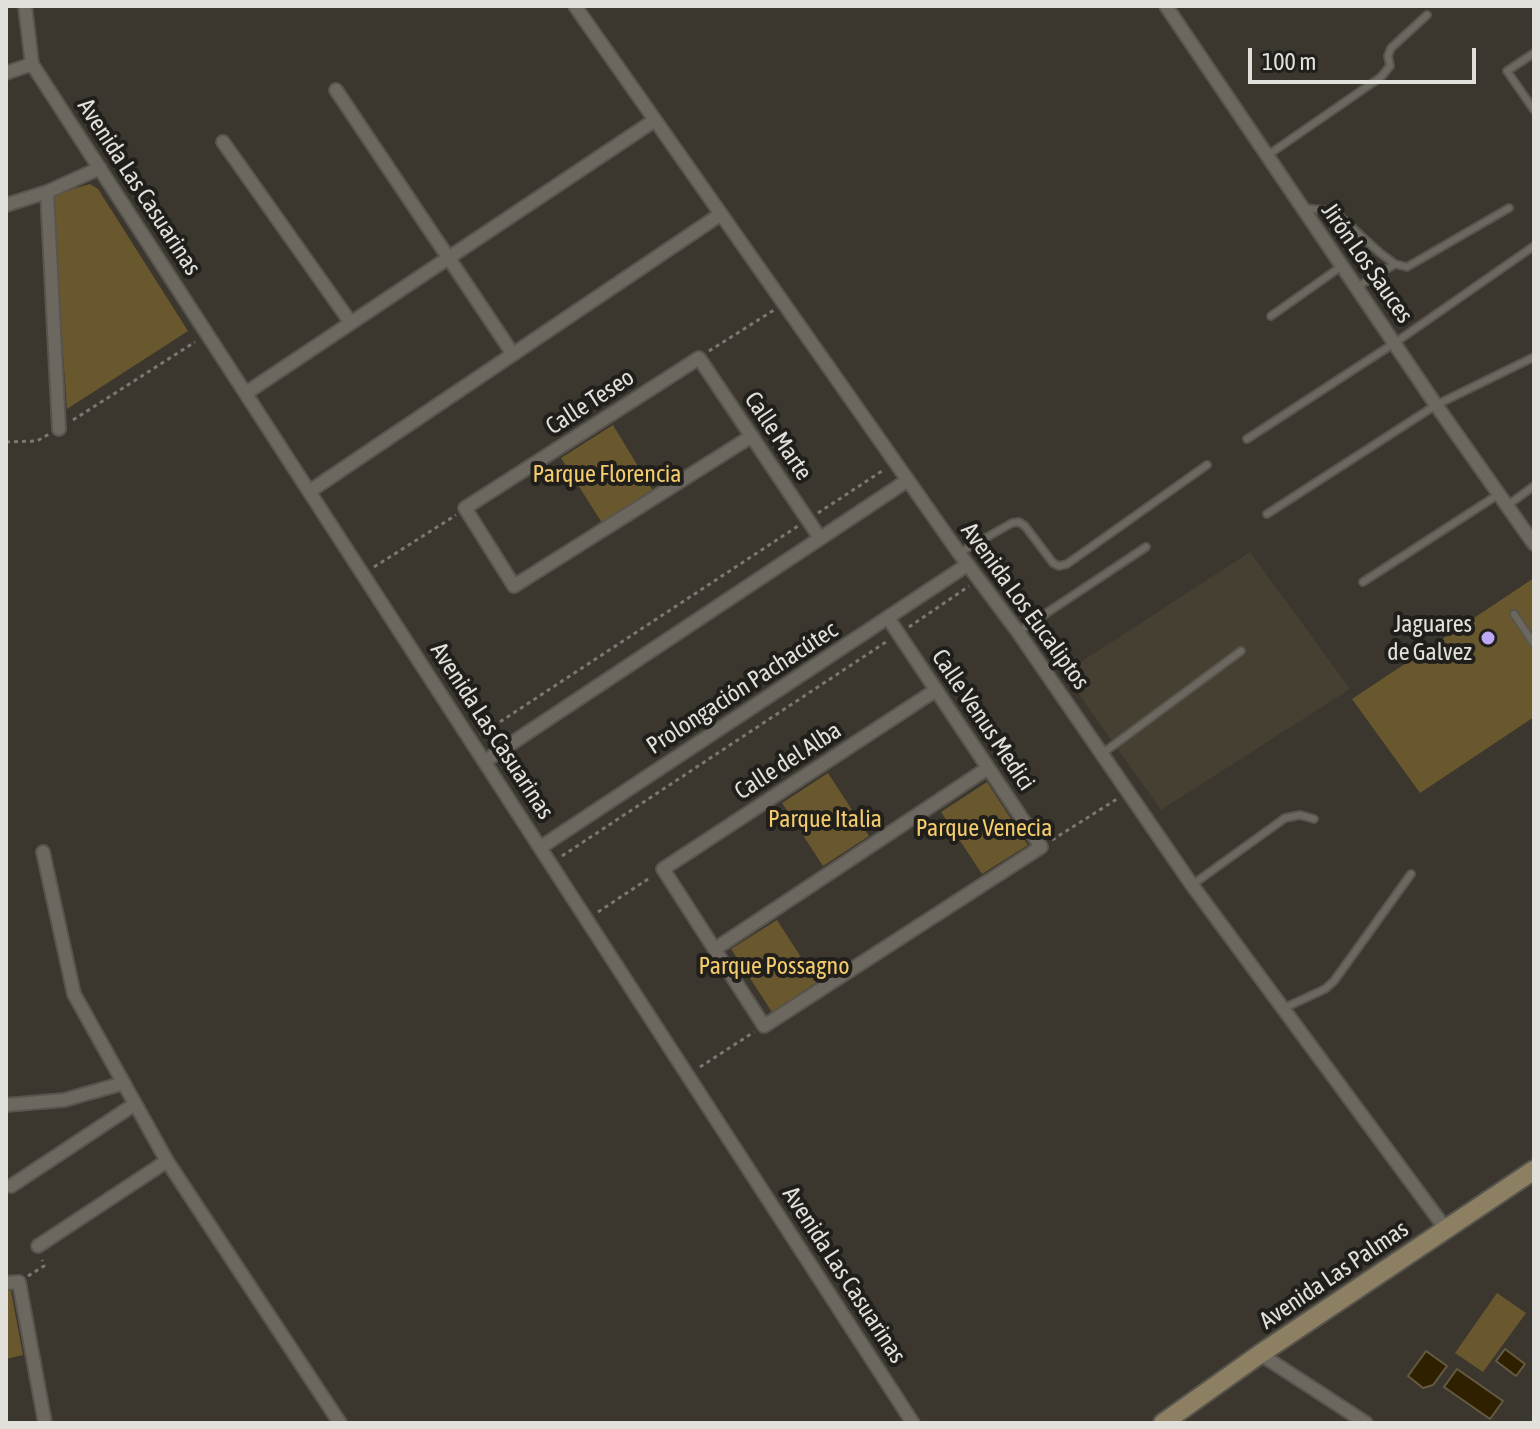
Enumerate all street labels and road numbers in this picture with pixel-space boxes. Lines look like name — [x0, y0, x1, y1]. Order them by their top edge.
street label: Avenida Las Casuarinas — [71, 93, 207, 281]
street label: Jirón Los Sauces — [1315, 197, 1419, 329]
street label: Calle Teseo — [541, 363, 639, 441]
street label: Calle Marte — [738, 386, 818, 486]
street label: Avenida Los Eucaliptos — [955, 517, 1095, 695]
street label: Prolongación Pachacútec — [641, 616, 843, 760]
street label: Avenida Las Casuarinas — [424, 637, 560, 825]
street label: Calle Venus Medici — [925, 644, 1041, 796]
street label: Calle del Alba — [729, 716, 847, 806]
street label: Avenida Las Casuarinas — [776, 1181, 912, 1369]
street label: Avenida Las Palmas — [1254, 1215, 1414, 1335]

